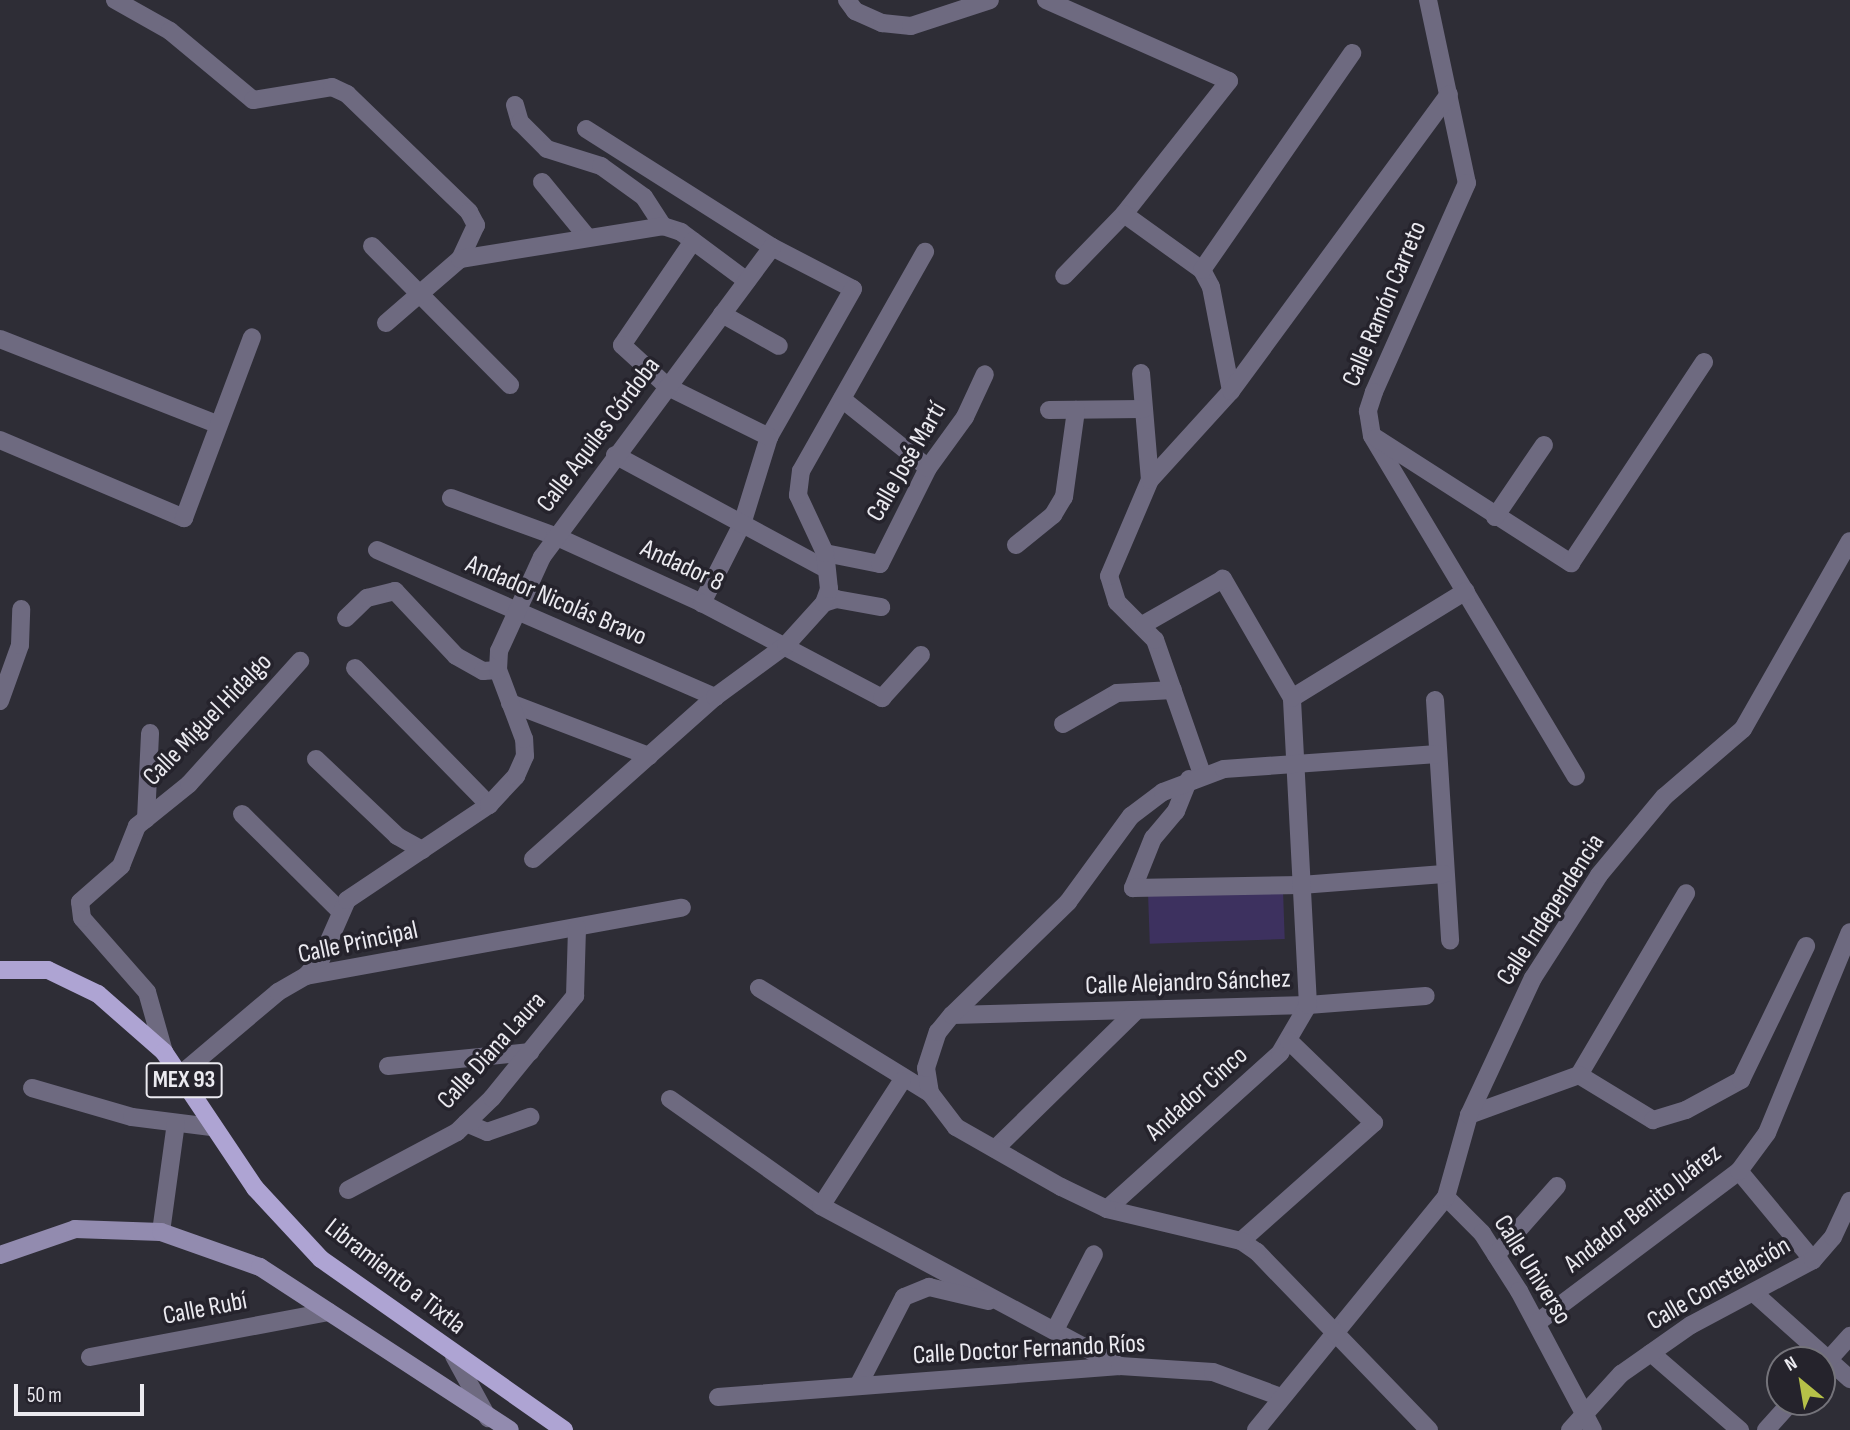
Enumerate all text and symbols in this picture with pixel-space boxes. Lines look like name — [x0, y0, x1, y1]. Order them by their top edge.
street label: Calle Ramón Carreto — [1336, 217, 1434, 391]
street label: Calle Aquiles Córdoba — [531, 351, 667, 519]
street label: Calle José Martí — [860, 397, 954, 527]
street label: Andador 8 — [635, 533, 729, 599]
street label: Andador Nicolás Bravo — [461, 549, 651, 653]
street label: Calle Miguel Hidalgo — [137, 647, 279, 793]
street label: Calle Independencia — [1490, 828, 1612, 992]
street label: Calle Principal — [295, 915, 421, 971]
street label: Calle Alejandro Sánchez — [1085, 964, 1291, 1002]
street label: Calle Diana Laura — [431, 986, 553, 1116]
street label: Andador Cinco — [1140, 1040, 1254, 1148]
road number: MEX 93 — [146, 1060, 222, 1100]
street label: Andador Benito Juárez — [1558, 1138, 1728, 1280]
street label: Calle Universo — [1486, 1210, 1578, 1330]
street label: Libramiento a Tixtla — [318, 1212, 472, 1342]
street label: Calle Constelación — [1642, 1230, 1796, 1338]
street label: Calle Rubí — [160, 1286, 250, 1332]
street label: Calle Doctor Fernando Ríos — [912, 1328, 1146, 1372]
north arrow — [1766, 1346, 1836, 1416]
text: N — [1781, 1352, 1801, 1377]
scale bar — [18, 1370, 147, 1414]
text: 50 m — [27, 1383, 62, 1408]

